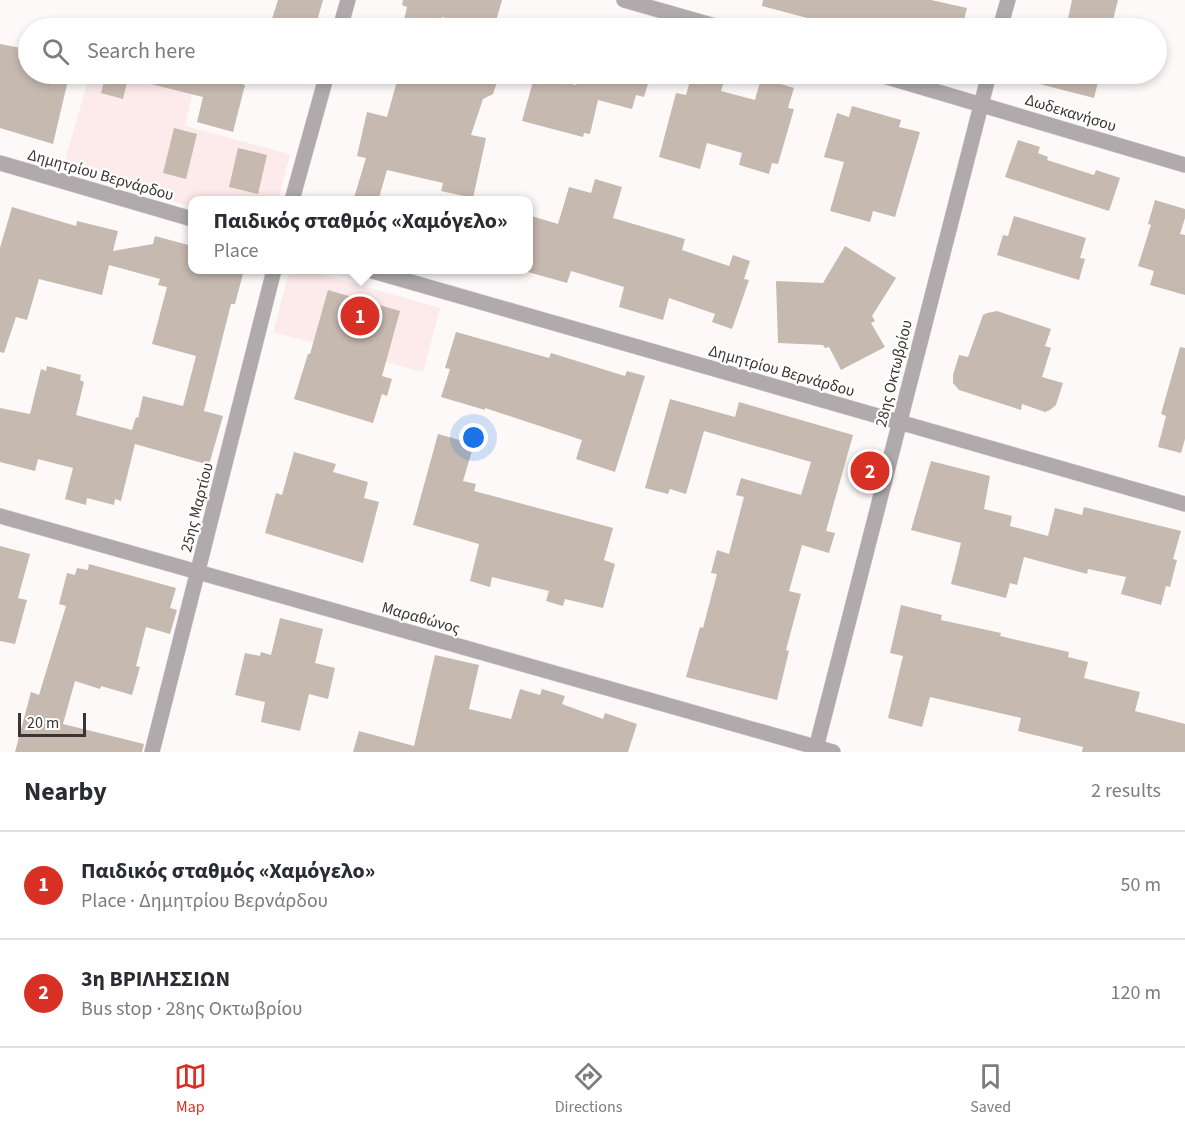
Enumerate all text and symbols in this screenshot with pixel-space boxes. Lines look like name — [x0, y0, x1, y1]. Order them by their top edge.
search box — [18, 18, 1167, 84]
icon: search — [39, 35, 72, 68]
text: Search here — [87, 35, 195, 67]
street label: Δωδεκανήσου — [1022, 89, 1119, 137]
street label: Δημητρίου Βερνάρδου — [25, 144, 176, 206]
popup — [188, 196, 533, 274]
text: Παιδικός σταθμός «Χαμόγελο» — [213, 205, 508, 237]
text: Place — [213, 237, 259, 265]
pin: 1 — [340, 294, 380, 338]
street label: 28ης Οκτωβρίου — [870, 317, 918, 429]
street label: Δημητρίου Βερνάρδου — [706, 340, 857, 402]
your location — [459, 423, 488, 452]
pin: 2 — [850, 448, 890, 494]
street label: 25ης Μαρτίου — [175, 460, 219, 554]
street label: Μαραθώνος — [379, 596, 463, 640]
scale bar — [18, 710, 86, 738]
text: 20 m — [27, 712, 59, 734]
text: Nearby — [24, 773, 107, 810]
text: 2 results — [1091, 777, 1161, 805]
text: Παιδικός σταθμός «Χαμόγελο» — [81, 855, 375, 887]
text: 1 — [38, 871, 49, 899]
text: 50 m — [1121, 871, 1161, 899]
text: Place · Δημητρίου Βερνάρδου — [81, 887, 328, 915]
text: 3η ΒΡΙΛΗΣΣΙΩΝ — [81, 963, 230, 995]
text: 2 — [38, 979, 49, 1007]
text: 120 m — [1111, 979, 1161, 1007]
text: Bus stop · 28ης Οκτωβρίου — [81, 995, 302, 1023]
tab: Map — [174, 1060, 207, 1118]
tab: Directions — [555, 1060, 622, 1118]
tab: Saved — [970, 1060, 1011, 1118]

